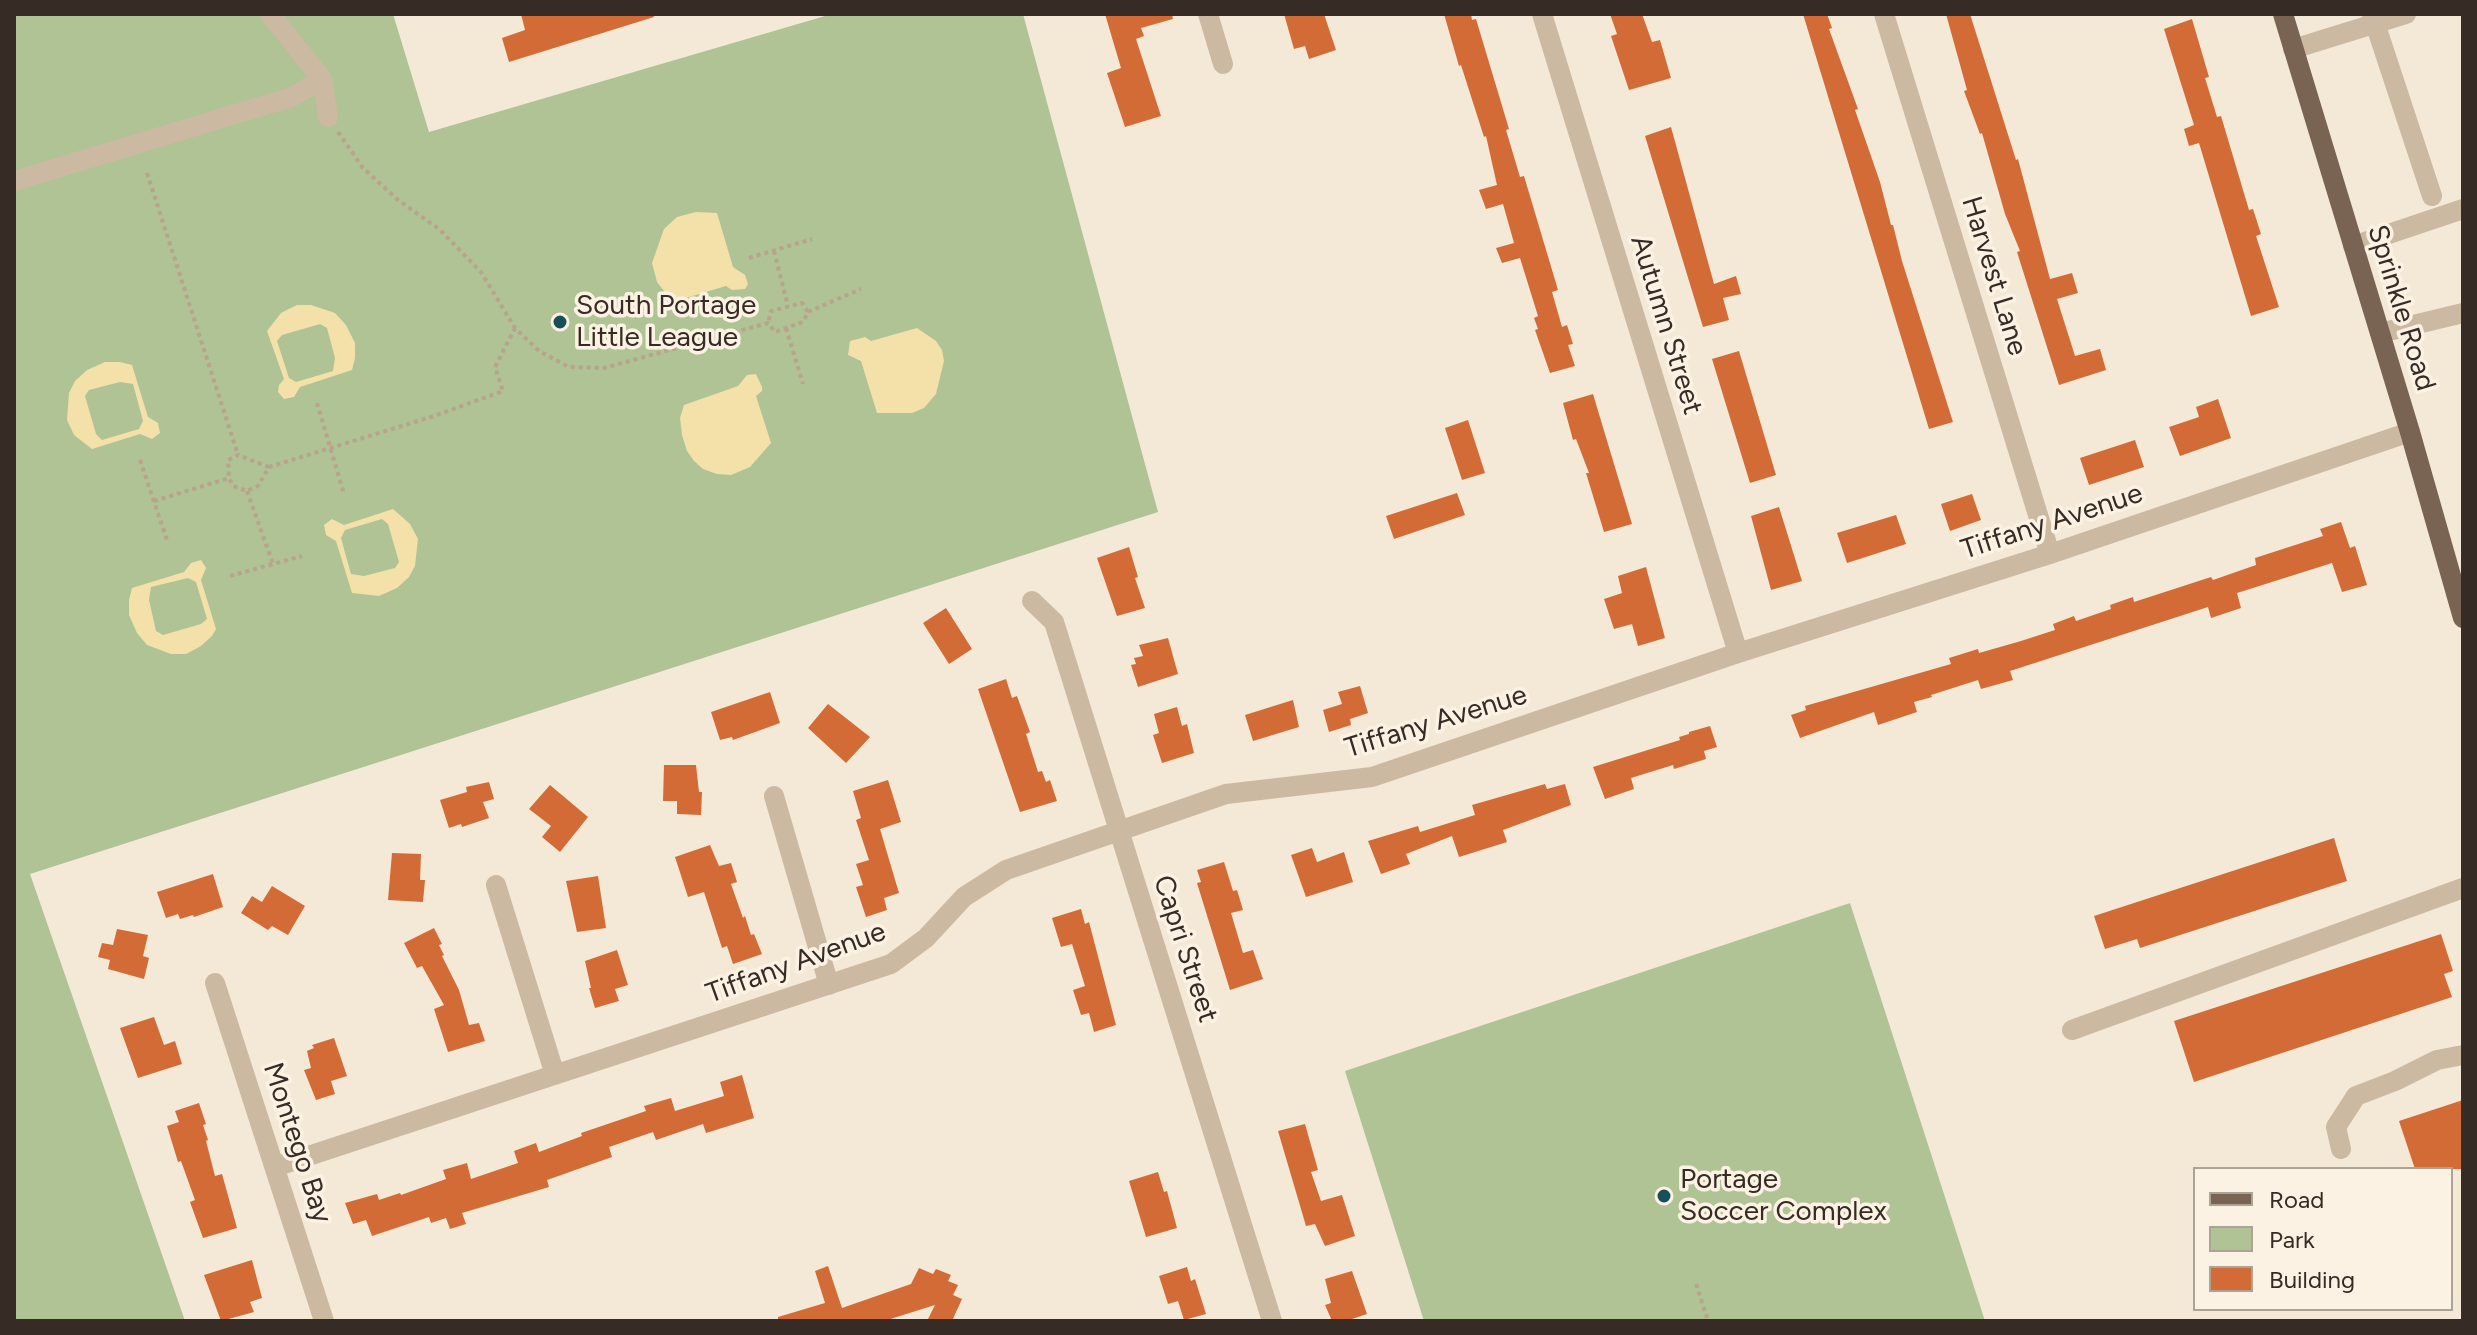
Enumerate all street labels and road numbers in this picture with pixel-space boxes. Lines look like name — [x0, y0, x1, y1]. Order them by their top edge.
street label: Harvest Lane — [1954, 192, 2034, 360]
street label: Sprinkle Road — [2360, 221, 2442, 395]
street label: Autumn Street — [1623, 231, 1709, 419]
street label: Tiffany Avenue — [1957, 477, 2147, 567]
street label: Tiffany Avenue — [1341, 678, 1531, 766]
street label: Capri Street — [1145, 871, 1225, 1027]
street label: Tiffany Avenue — [702, 915, 890, 1011]
street label: Montego Bay — [255, 1058, 339, 1228]

